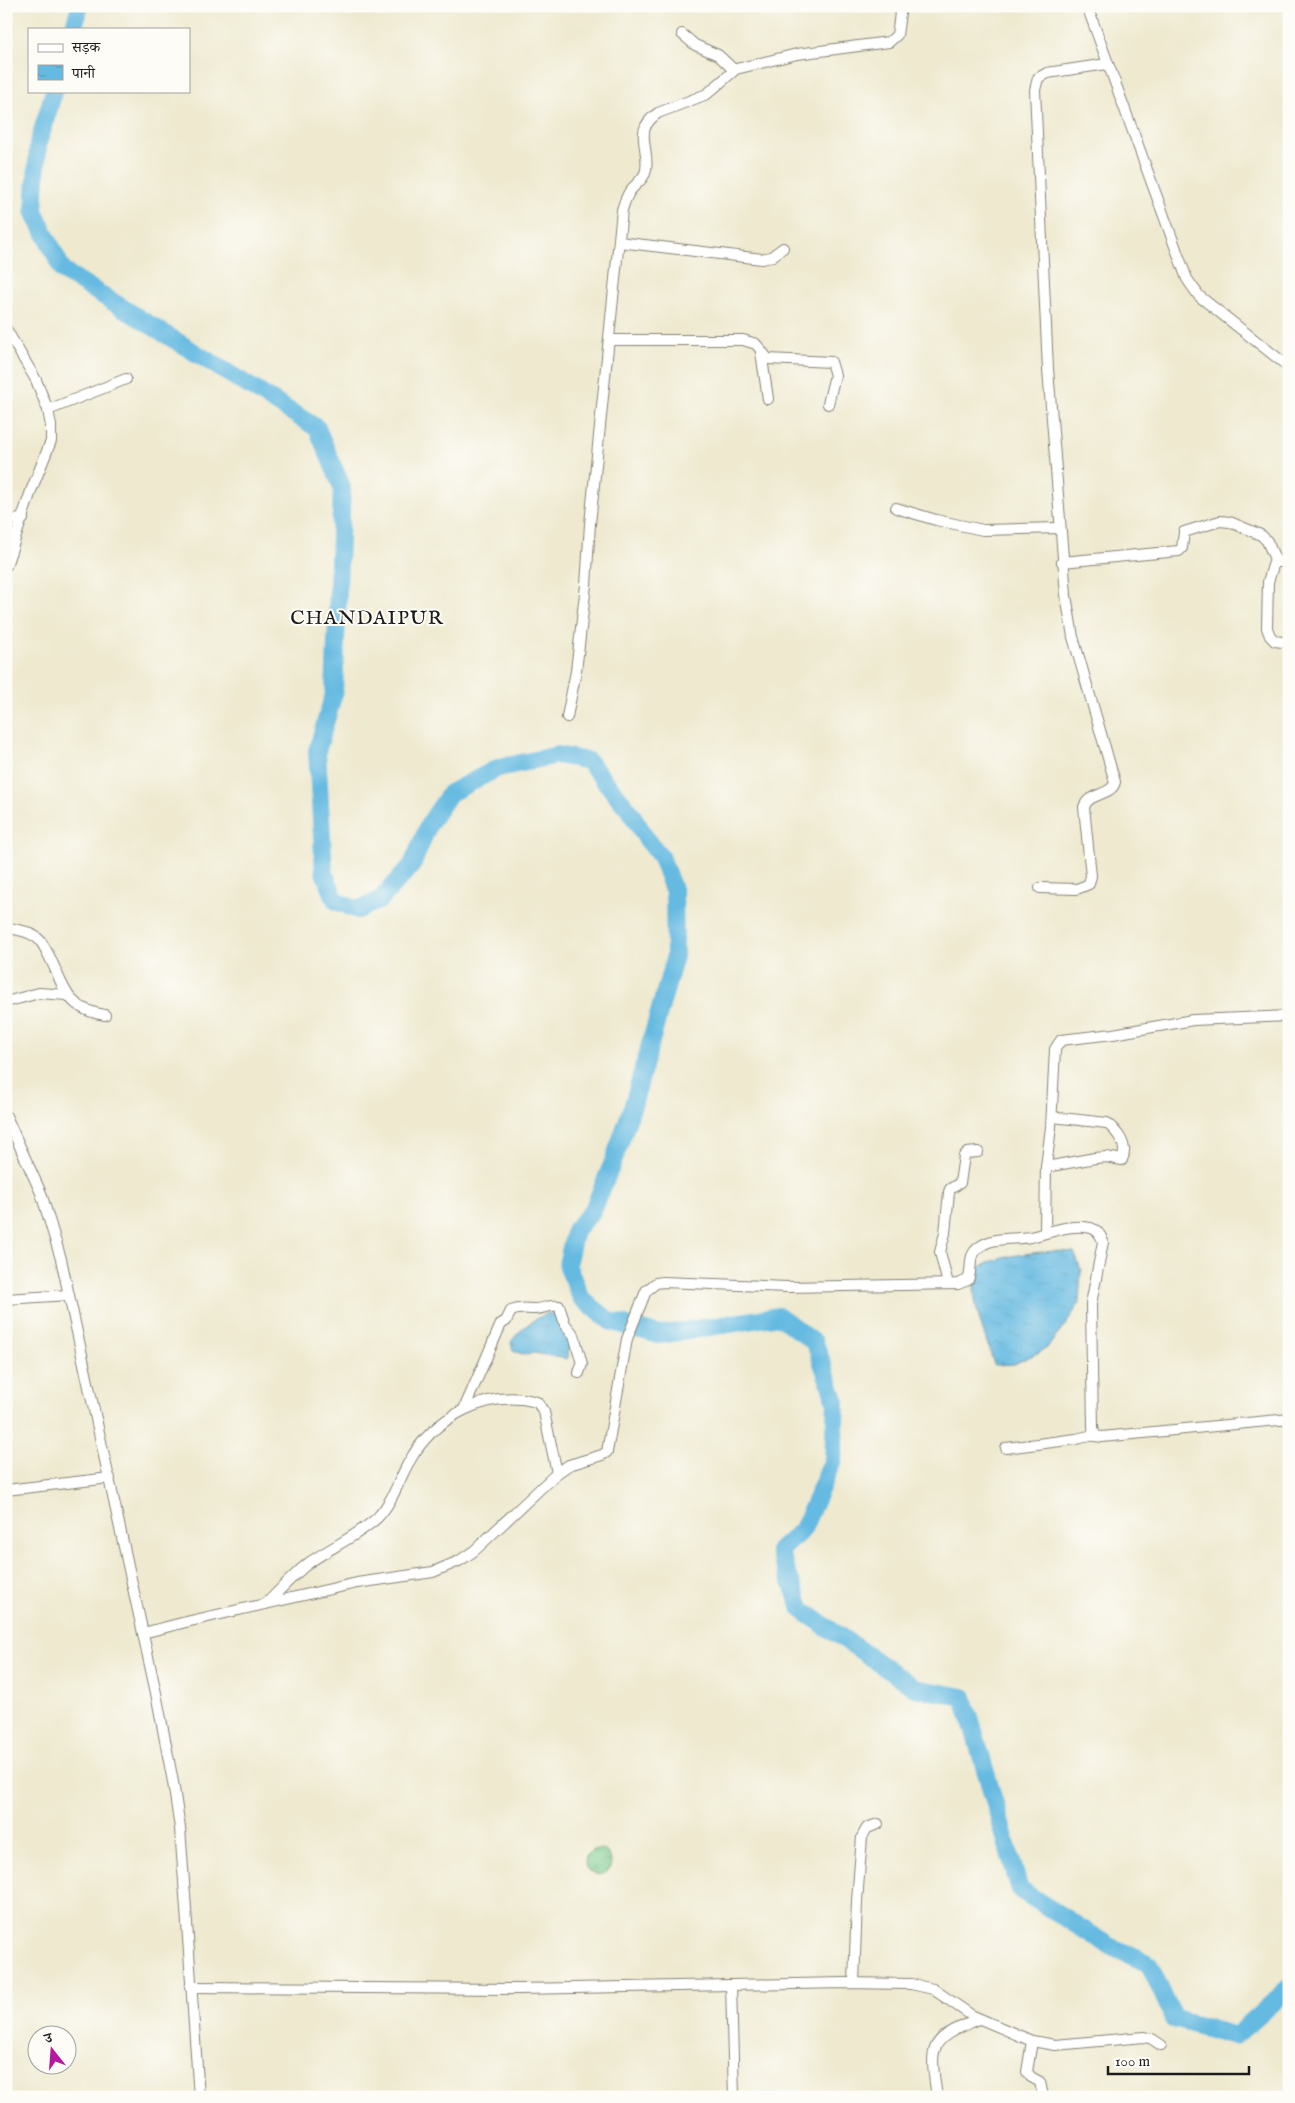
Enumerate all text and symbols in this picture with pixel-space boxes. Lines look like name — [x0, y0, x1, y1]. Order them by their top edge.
legend — [28, 28, 190, 92]
text: सड़क — [71, 38, 101, 57]
text: पानी — [71, 64, 96, 83]
district label: CHANDAIPUR — [290, 606, 444, 631]
north arrow — [28, 2026, 78, 2076]
text: उ — [41, 2029, 55, 2048]
scale bar — [1108, 2043, 1249, 2075]
text: 100 m — [1115, 2052, 1151, 2071]

